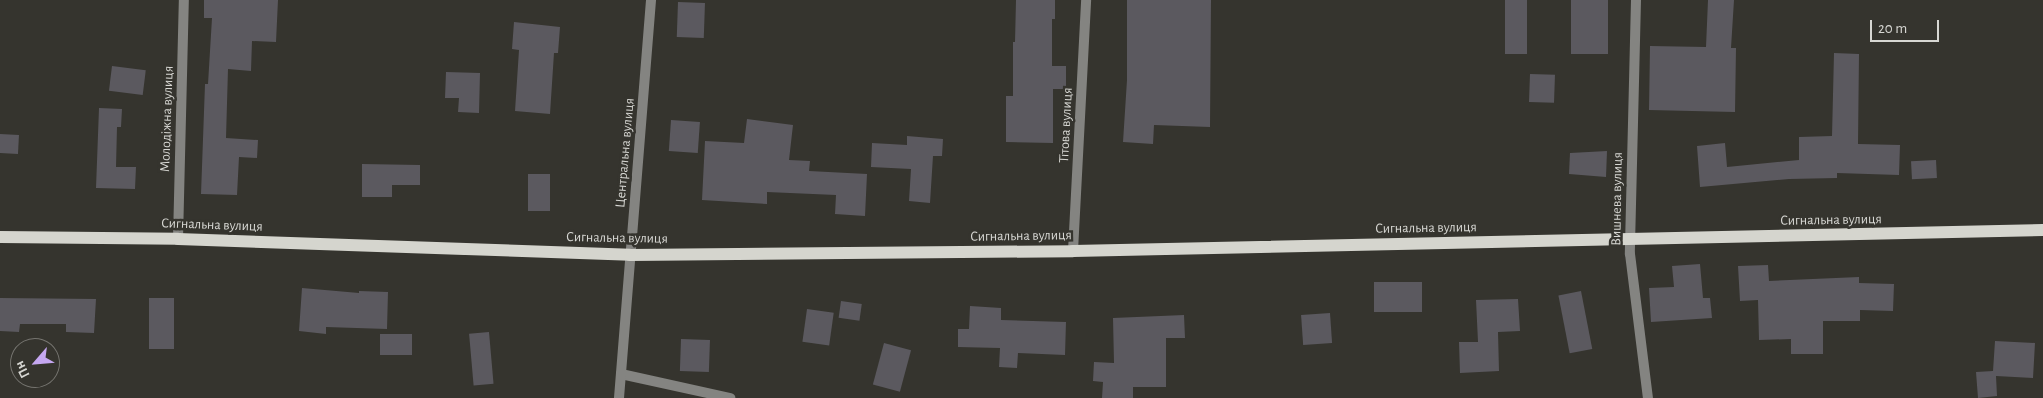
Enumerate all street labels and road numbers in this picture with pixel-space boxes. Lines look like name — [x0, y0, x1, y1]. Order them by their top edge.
street label: Молодіжна вулиця — [157, 66, 177, 172]
street label: Тітова вулиця — [1056, 87, 1076, 163]
street label: Центральна вулиця — [612, 97, 638, 209]
street label: Вишнева вулиця — [1608, 152, 1626, 246]
street label: Сигнальна вулиця — [1780, 211, 1882, 229]
street label: Сигнальна вулиця — [161, 215, 263, 235]
street label: Сигнальна вулиця — [1375, 219, 1477, 237]
street label: Сигнальна вулиця — [970, 227, 1072, 245]
street label: Сигнальна вулиця — [566, 229, 668, 247]

